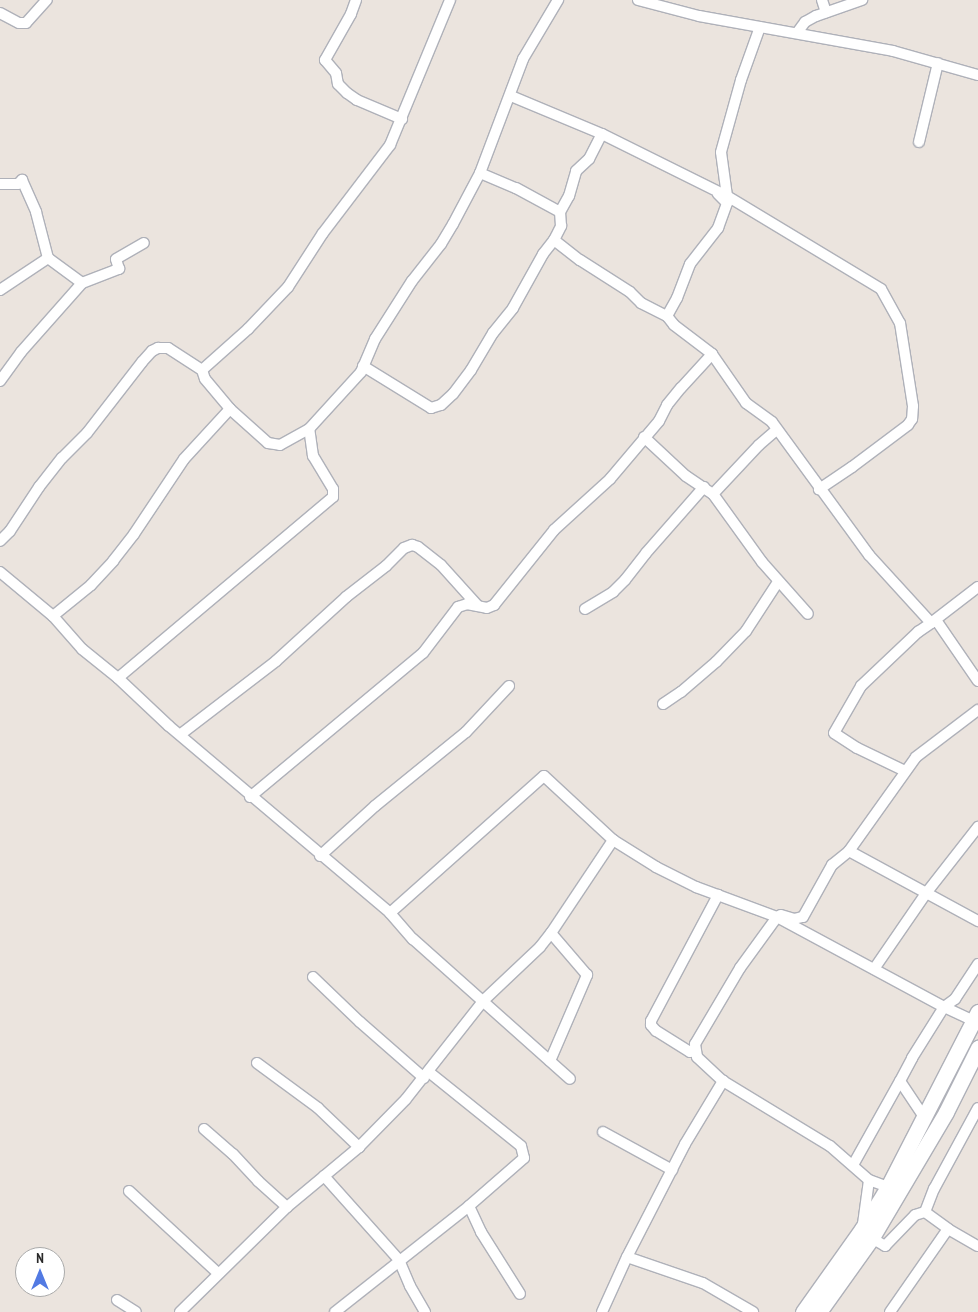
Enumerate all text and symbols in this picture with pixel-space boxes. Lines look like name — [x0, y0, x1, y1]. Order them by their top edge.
north arrow — [15, 1247, 65, 1297]
text: N — [36, 1249, 44, 1267]

